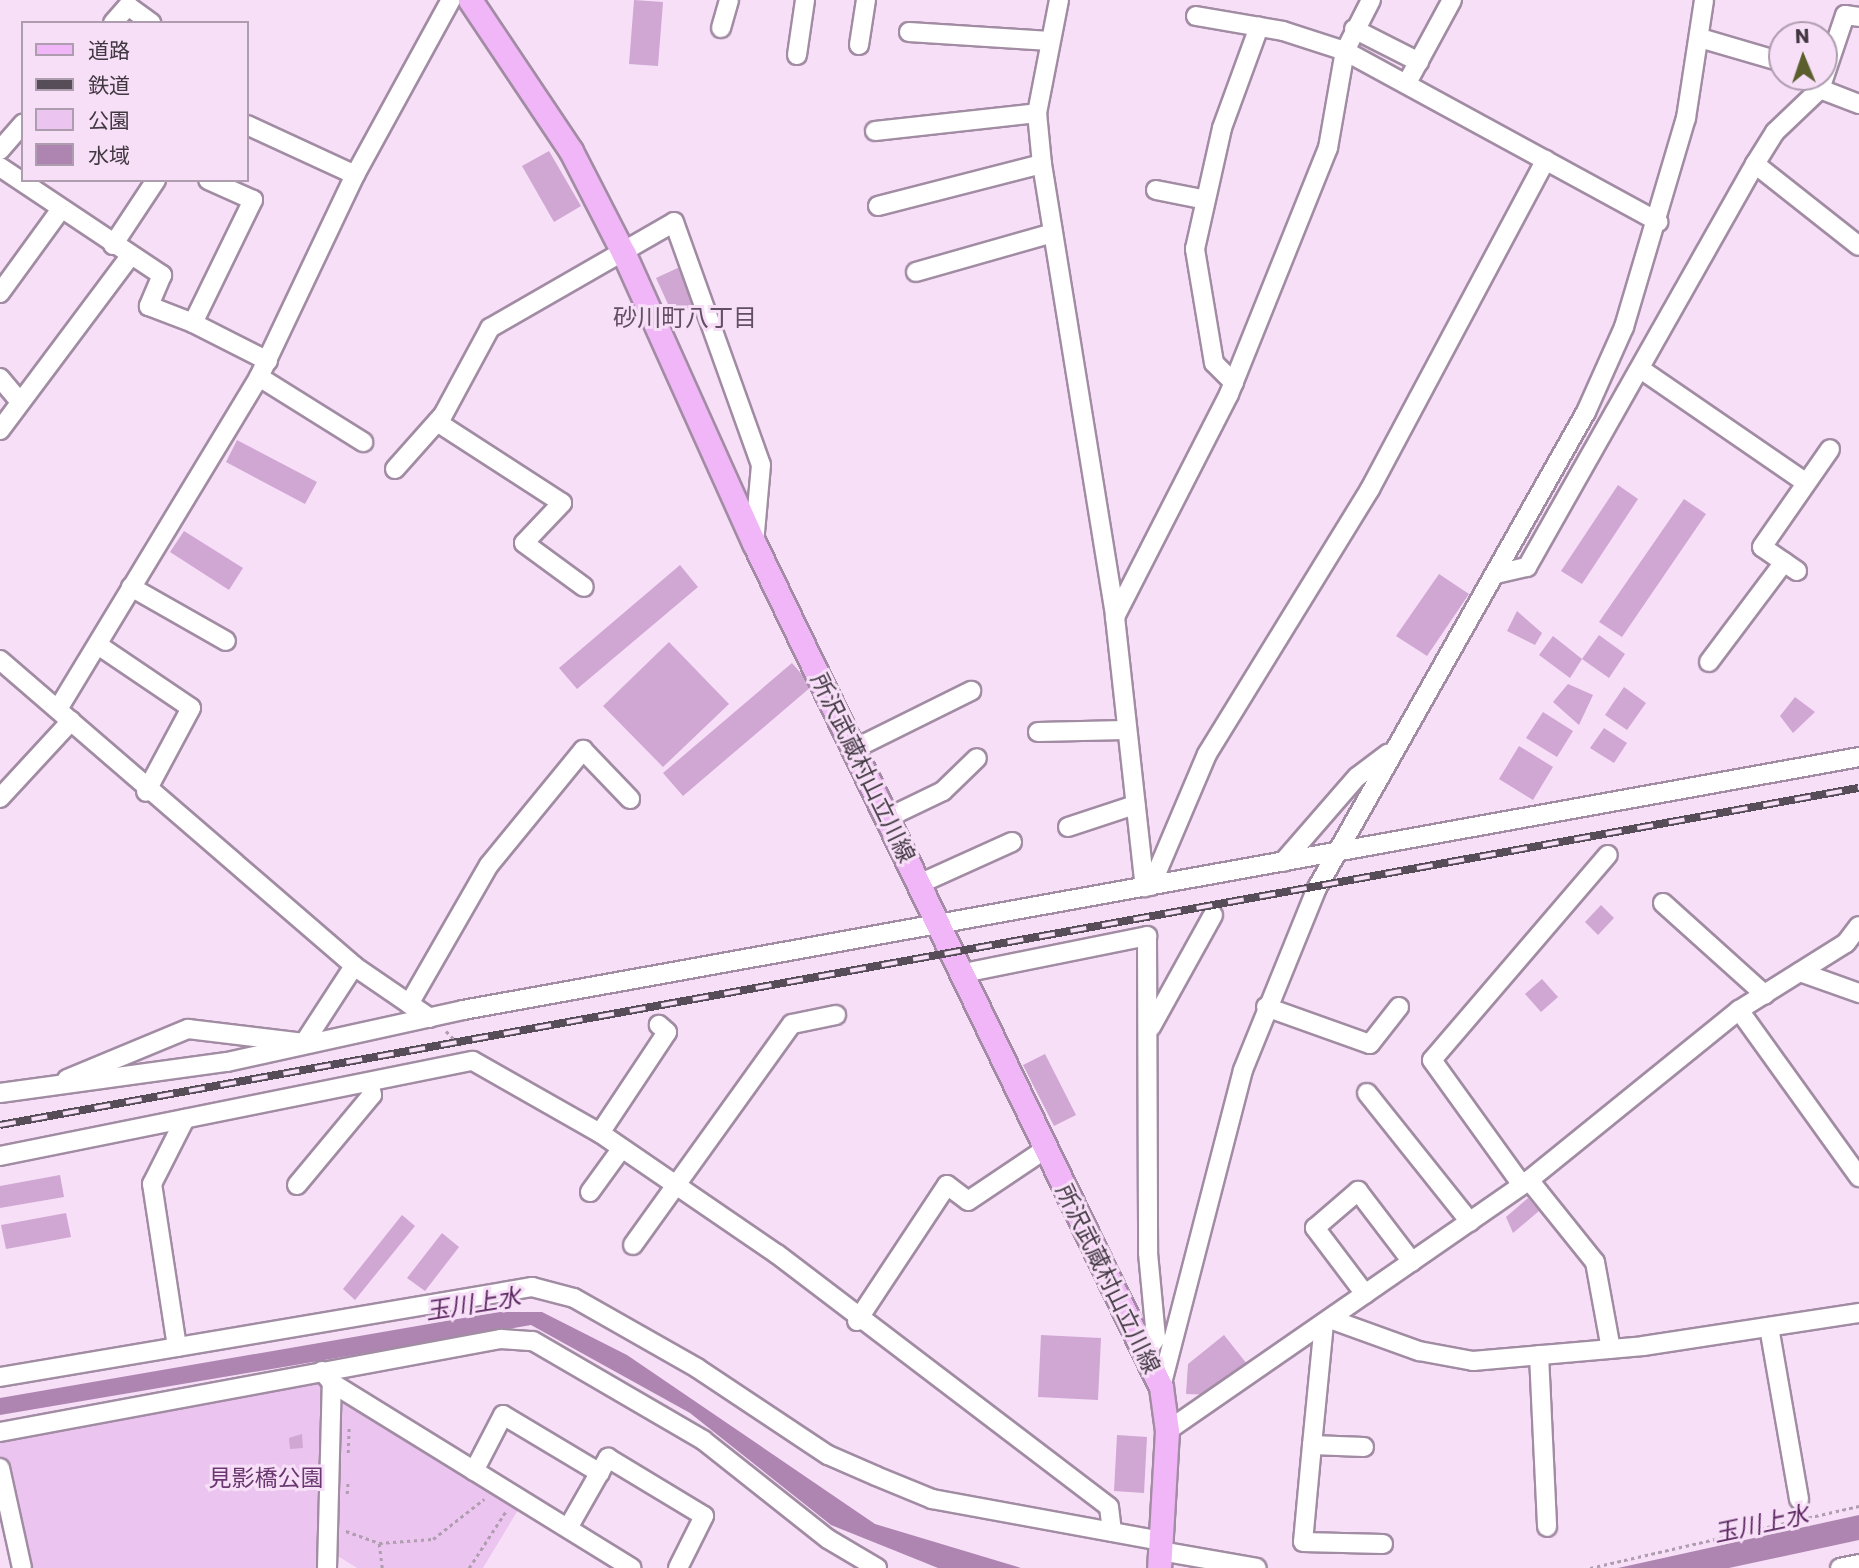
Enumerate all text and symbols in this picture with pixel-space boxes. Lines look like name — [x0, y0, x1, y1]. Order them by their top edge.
legend — [21, 21, 248, 182]
north arrow — [1768, 21, 1838, 91]
text: N — [1795, 23, 1810, 50]
text: 道路 — [88, 36, 130, 65]
text: 鉄道 — [88, 71, 130, 100]
text: 公園 — [88, 106, 130, 135]
text: 水域 — [88, 141, 130, 170]
district label: 砂川町八丁目 — [613, 304, 757, 332]
street label: 所沢武蔵村山立川線 — [805, 669, 921, 867]
street label: 所沢武蔵村山立川線 — [1050, 1180, 1166, 1378]
water label: 玉川上水 — [423, 1282, 523, 1326]
park label: 見影橋公園 — [209, 1464, 323, 1492]
water label: 玉川上水 — [1711, 1500, 1811, 1548]

